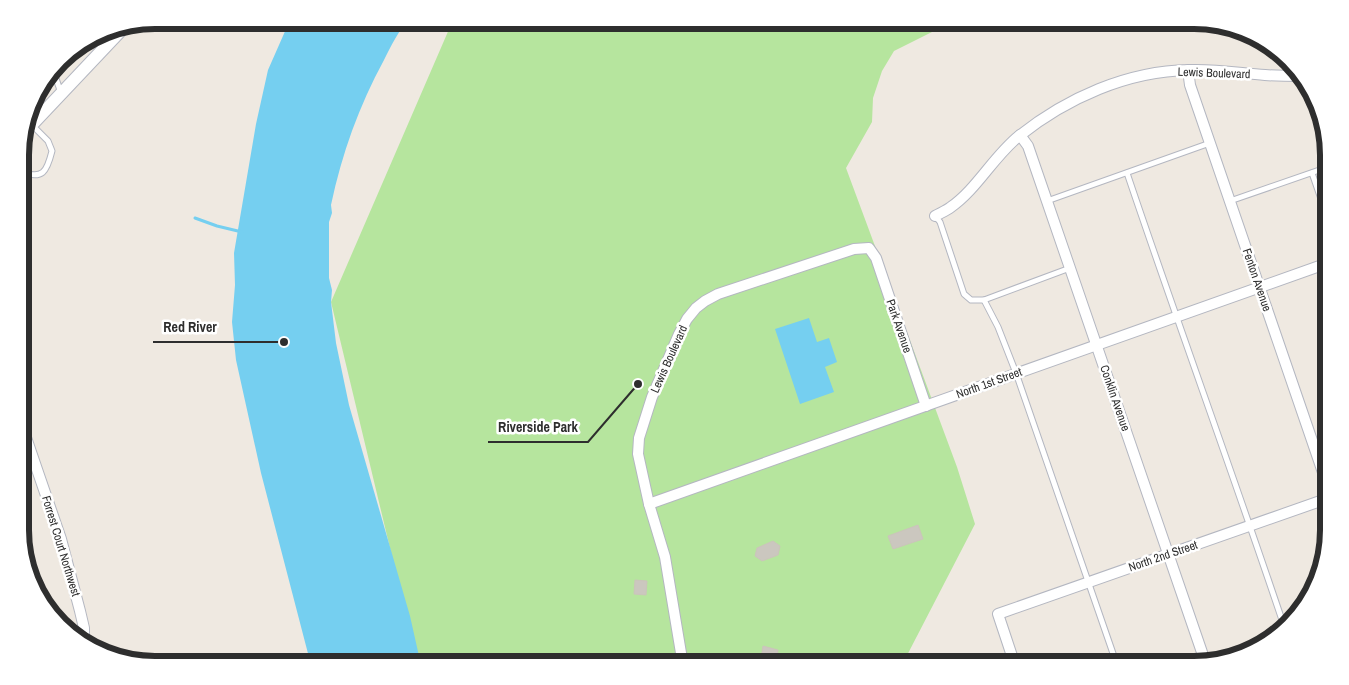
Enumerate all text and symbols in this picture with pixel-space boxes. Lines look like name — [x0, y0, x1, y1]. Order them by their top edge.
street label: Lewis Boulevard — [1177, 64, 1251, 82]
street label: Fenton Avenue — [1239, 246, 1275, 314]
street label: Park Avenue — [882, 297, 916, 355]
callout: Red River — [153, 313, 226, 342]
text: Red River — [163, 318, 217, 336]
street label: Lewis Boulevard — [647, 323, 691, 395]
street label: Conklin Avenue — [1096, 363, 1134, 433]
street label: North 1st Street — [954, 364, 1024, 402]
callout: Riverside Park — [488, 413, 588, 442]
text: Riverside Park — [498, 418, 578, 436]
street label: Forrest Court Northwest — [38, 494, 84, 599]
street label: North 2nd Street — [1126, 537, 1200, 575]

